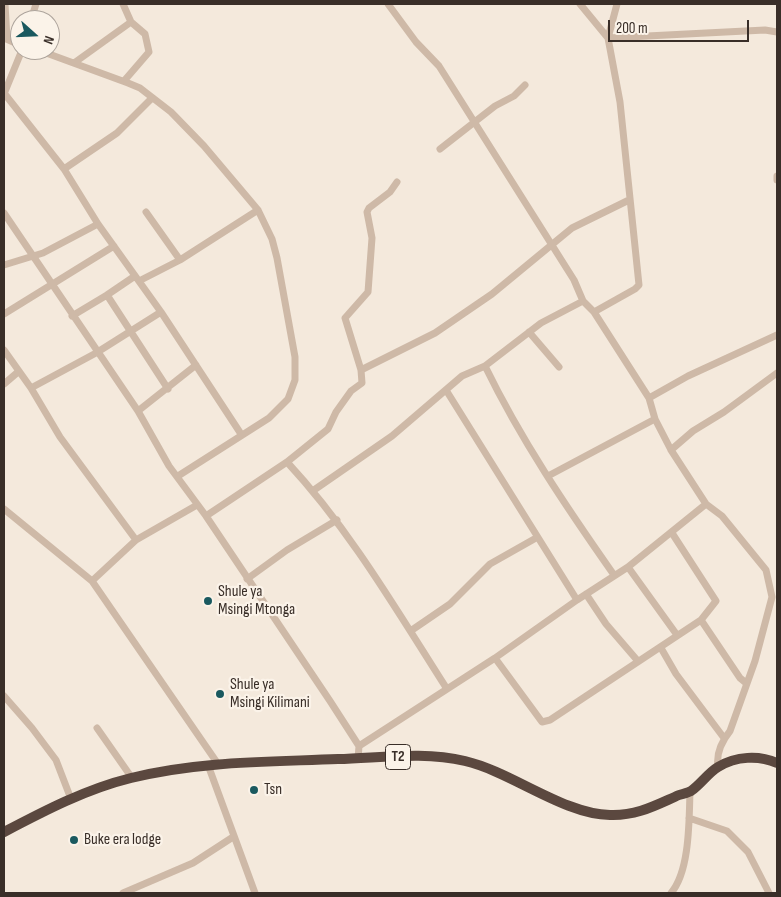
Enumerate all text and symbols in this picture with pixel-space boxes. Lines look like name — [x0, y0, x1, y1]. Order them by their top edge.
north arrow — [10, 10, 60, 60]
scale bar — [611, 10, 752, 42]
text: 200 m — [616, 19, 648, 38]
text: N — [39, 34, 58, 46]
place label: Shule ya Msingi Mtonga — [218, 582, 295, 620]
marker: Shule ya Msingi Mtonga — [202, 595, 214, 607]
place label: Shule ya Msingi Kilimani — [230, 675, 310, 713]
marker: Shule ya Msingi Kilimani — [214, 688, 226, 700]
road number: T2 — [386, 744, 410, 770]
place label: Tsn — [264, 780, 282, 800]
marker: Tsn — [248, 784, 260, 796]
place label: Buke era lodge — [84, 830, 161, 850]
marker: Buke era lodge — [68, 834, 80, 846]

